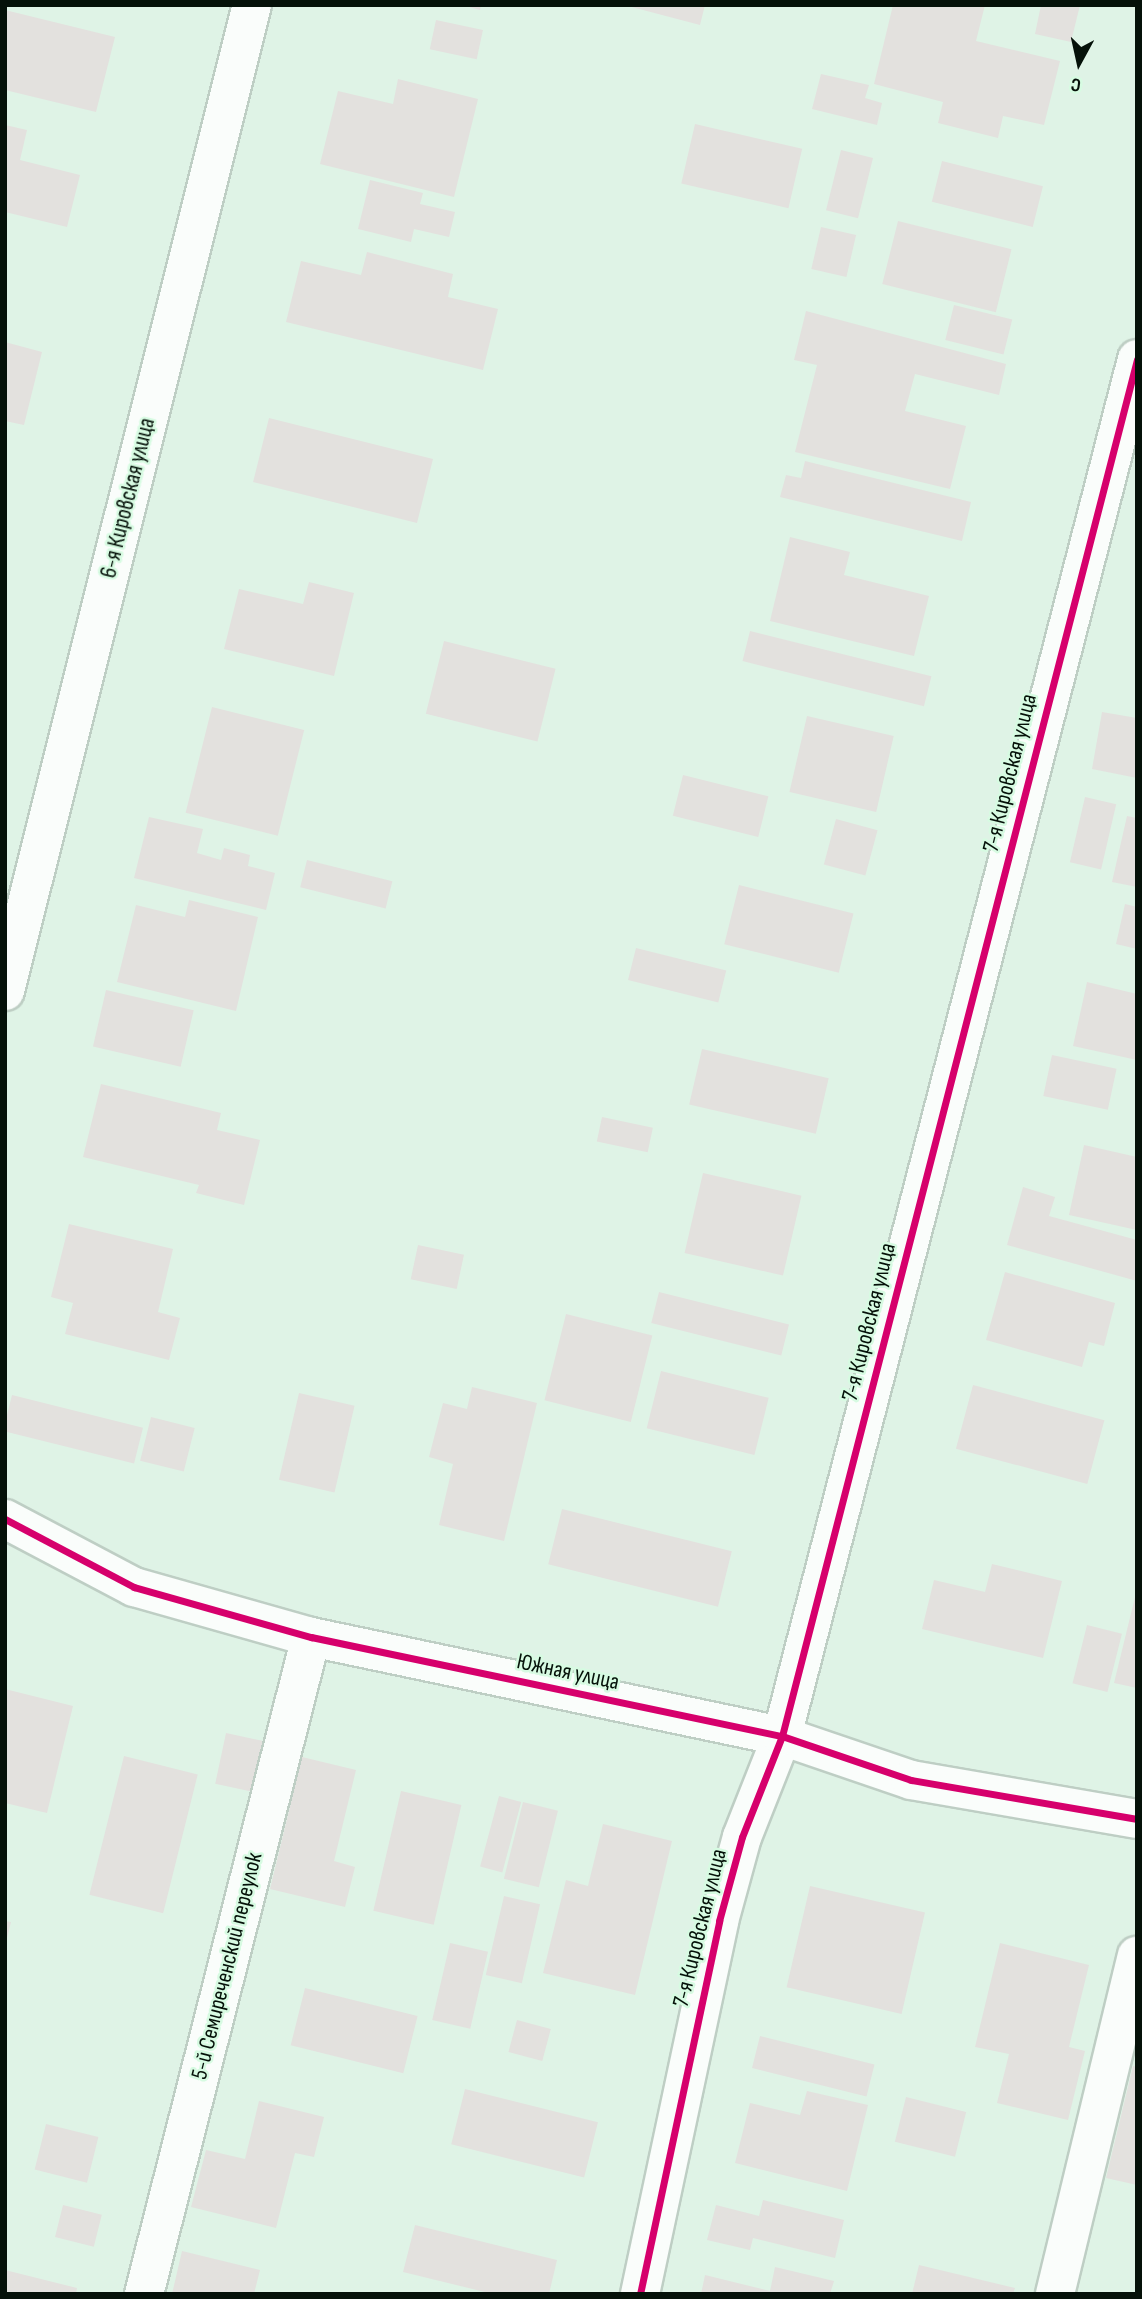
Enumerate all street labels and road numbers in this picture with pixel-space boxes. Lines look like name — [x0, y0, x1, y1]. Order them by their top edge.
street label: 6-я Кировская улица — [95, 415, 161, 581]
street label: 7-я Кировская улица — [977, 691, 1043, 855]
street label: 7-я Кировская улица — [836, 1240, 902, 1404]
street label: Южная улица — [514, 1648, 622, 1696]
street label: 7-я Кировская улица — [667, 1846, 733, 2010]
street label: 5-й Семиреченский переулок — [185, 1850, 269, 2082]

